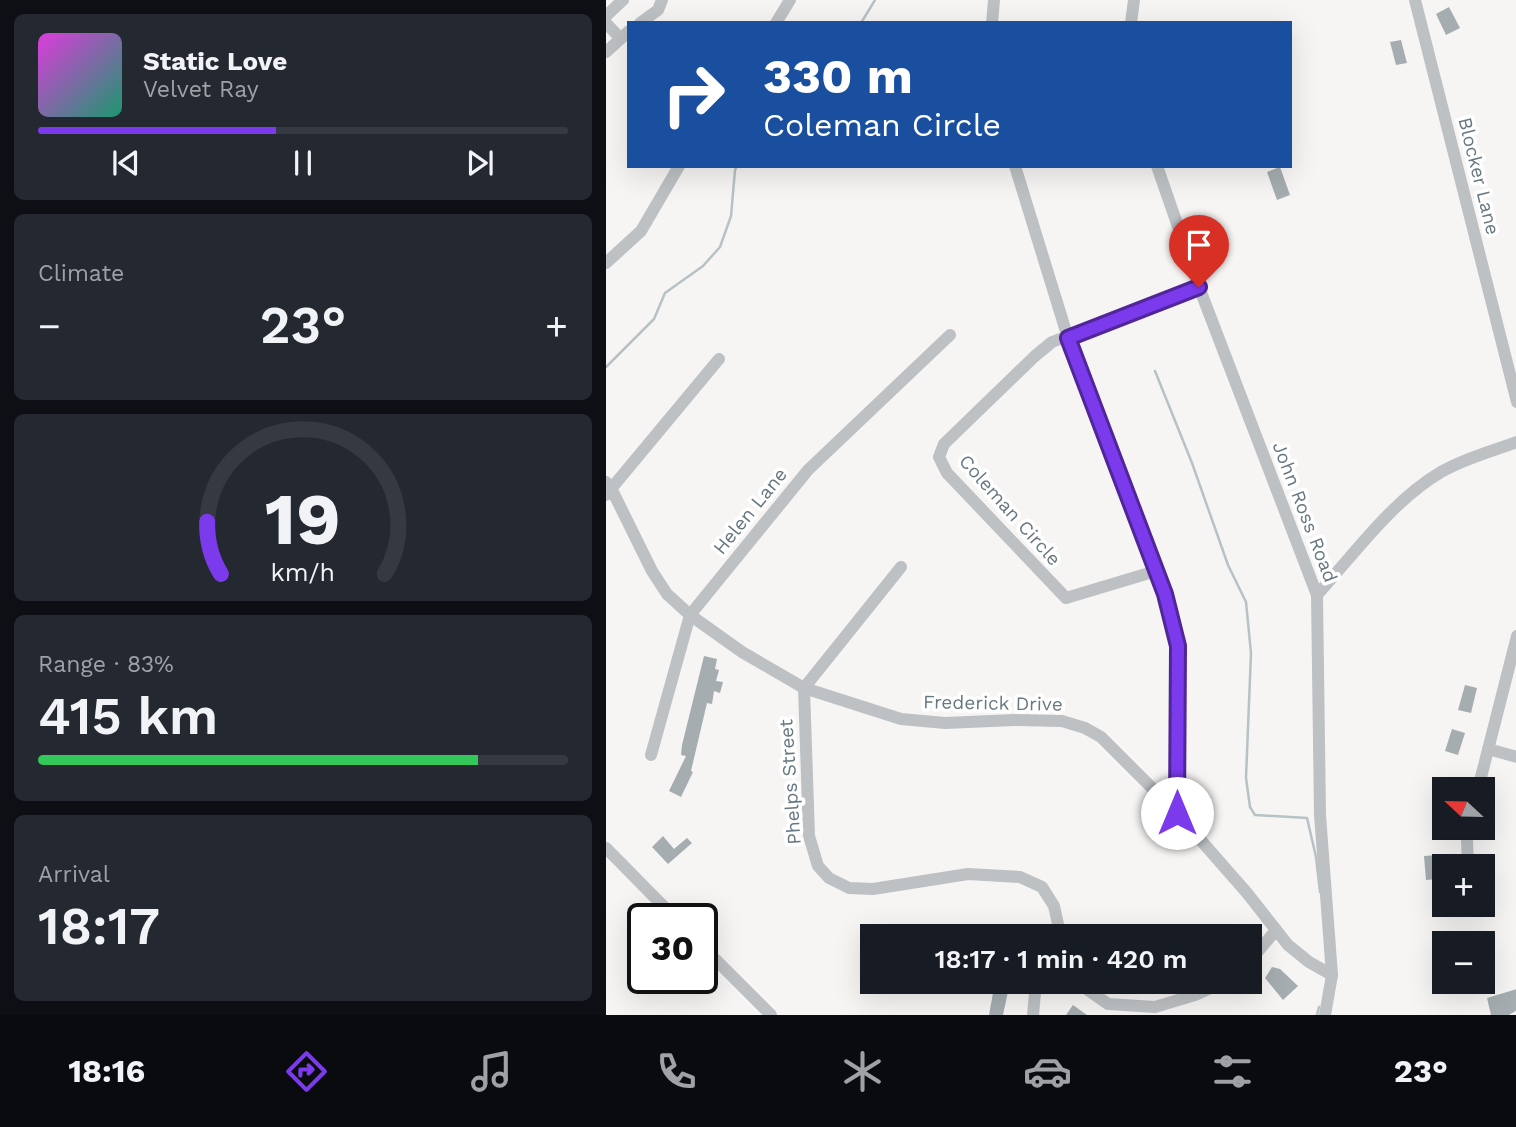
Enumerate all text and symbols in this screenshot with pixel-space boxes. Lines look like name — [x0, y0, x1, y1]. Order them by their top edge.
text: Static Love — [143, 46, 287, 76]
text: 330 m — [763, 47, 913, 105]
icon: right — [648, 49, 739, 140]
text: Velvet Ray — [143, 76, 259, 103]
text: Coleman Circle — [763, 106, 1001, 144]
street label: Blocker Lane — [1453, 115, 1505, 237]
icon: previous — [107, 144, 145, 182]
icon: pause — [284, 144, 322, 182]
icon: next — [461, 144, 499, 182]
pin — [1169, 215, 1229, 287]
icon: arrive — [1180, 226, 1218, 264]
text: Climate — [38, 260, 124, 287]
text: 23° — [260, 295, 346, 356]
text: − — [38, 304, 61, 348]
text: + — [545, 304, 568, 348]
street label: John Ross Road — [1268, 439, 1342, 585]
street label: Coleman Circle — [954, 450, 1066, 570]
street label: Helen Lane — [708, 463, 792, 559]
text: 19 — [265, 476, 341, 562]
text: km/h — [271, 557, 335, 586]
text: Range · 83% — [38, 651, 174, 678]
text: 415 km — [38, 686, 218, 747]
street label: Frederick Drive — [923, 690, 1063, 716]
street label: Phelps Street — [774, 718, 806, 846]
position arrow — [1140, 776, 1214, 850]
north arrow — [1432, 777, 1495, 840]
map controls — [1432, 777, 1495, 994]
button: + — [1432, 854, 1495, 917]
text: Arrival — [38, 861, 110, 888]
text: 18:17 — [38, 896, 160, 957]
speed limit sign: 30 — [627, 903, 718, 994]
button: − — [1432, 931, 1495, 994]
text: 18:17 · 1 min · 420 m — [935, 944, 1187, 974]
icon: directions — [282, 1047, 331, 1096]
icon: music — [467, 1047, 516, 1096]
icon: phone — [652, 1047, 701, 1096]
icon: climate — [838, 1047, 887, 1096]
icon: car — [1023, 1047, 1072, 1096]
icon: filters — [1208, 1047, 1257, 1096]
text: 18:16 — [68, 1052, 145, 1090]
text: 23° — [1394, 1052, 1448, 1090]

